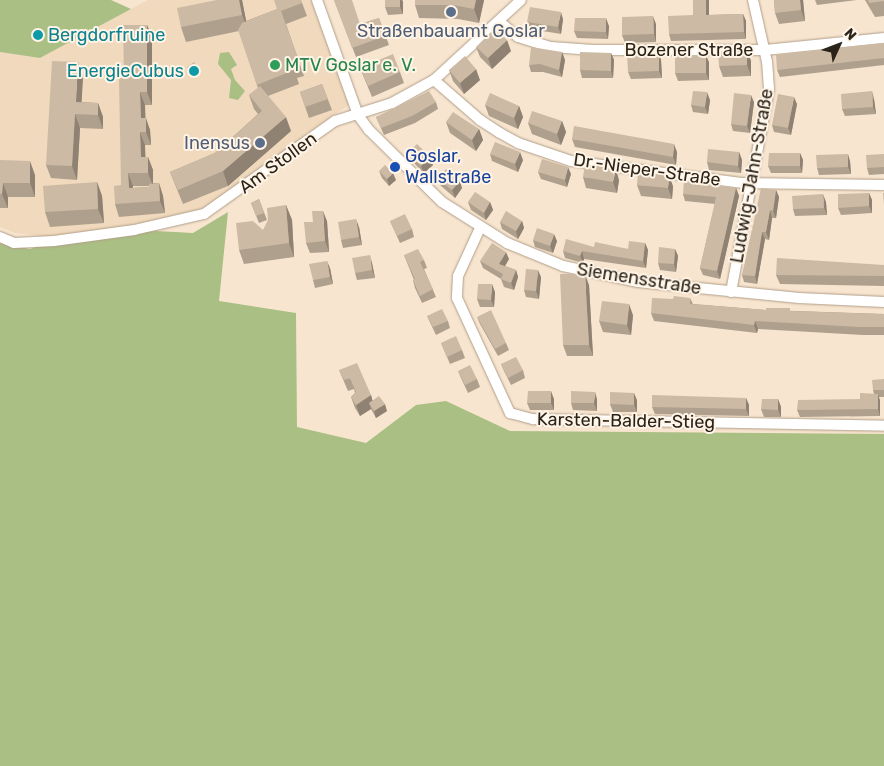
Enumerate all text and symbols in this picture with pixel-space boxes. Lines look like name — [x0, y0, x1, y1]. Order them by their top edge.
marker: Straßenbauamt Goslar — [445, 6, 457, 18]
place label: Straßenbauamt Goslar — [357, 20, 545, 42]
north arrow — [814, 20, 864, 70]
place label: Bergdorfruine — [48, 24, 165, 46]
text: N — [841, 25, 860, 44]
marker: Bergdorfruine — [32, 29, 44, 41]
street label: Bozener Straße — [624, 39, 754, 61]
place label: MTV Goslar e. V. — [285, 54, 417, 76]
marker: MTV Goslar e. V. — [269, 59, 281, 71]
place label: EnergieCubus — [67, 60, 184, 82]
marker: EnergieCubus — [188, 65, 200, 77]
street label: Ludwig-Jahn-Straße — [726, 87, 778, 265]
street label: Am Stollen — [235, 128, 321, 198]
place label: Inensus — [184, 132, 250, 154]
marker: Inensus — [254, 137, 266, 149]
place label: Goslar, Wallstraße — [405, 146, 491, 188]
street label: Dr.-Nieper-Straße — [572, 149, 722, 191]
marker: Goslar, Wallstraße — [389, 161, 401, 173]
street label: Siemensstraße — [575, 259, 703, 299]
street label: Karsten-Balder-Stieg — [537, 409, 715, 433]

